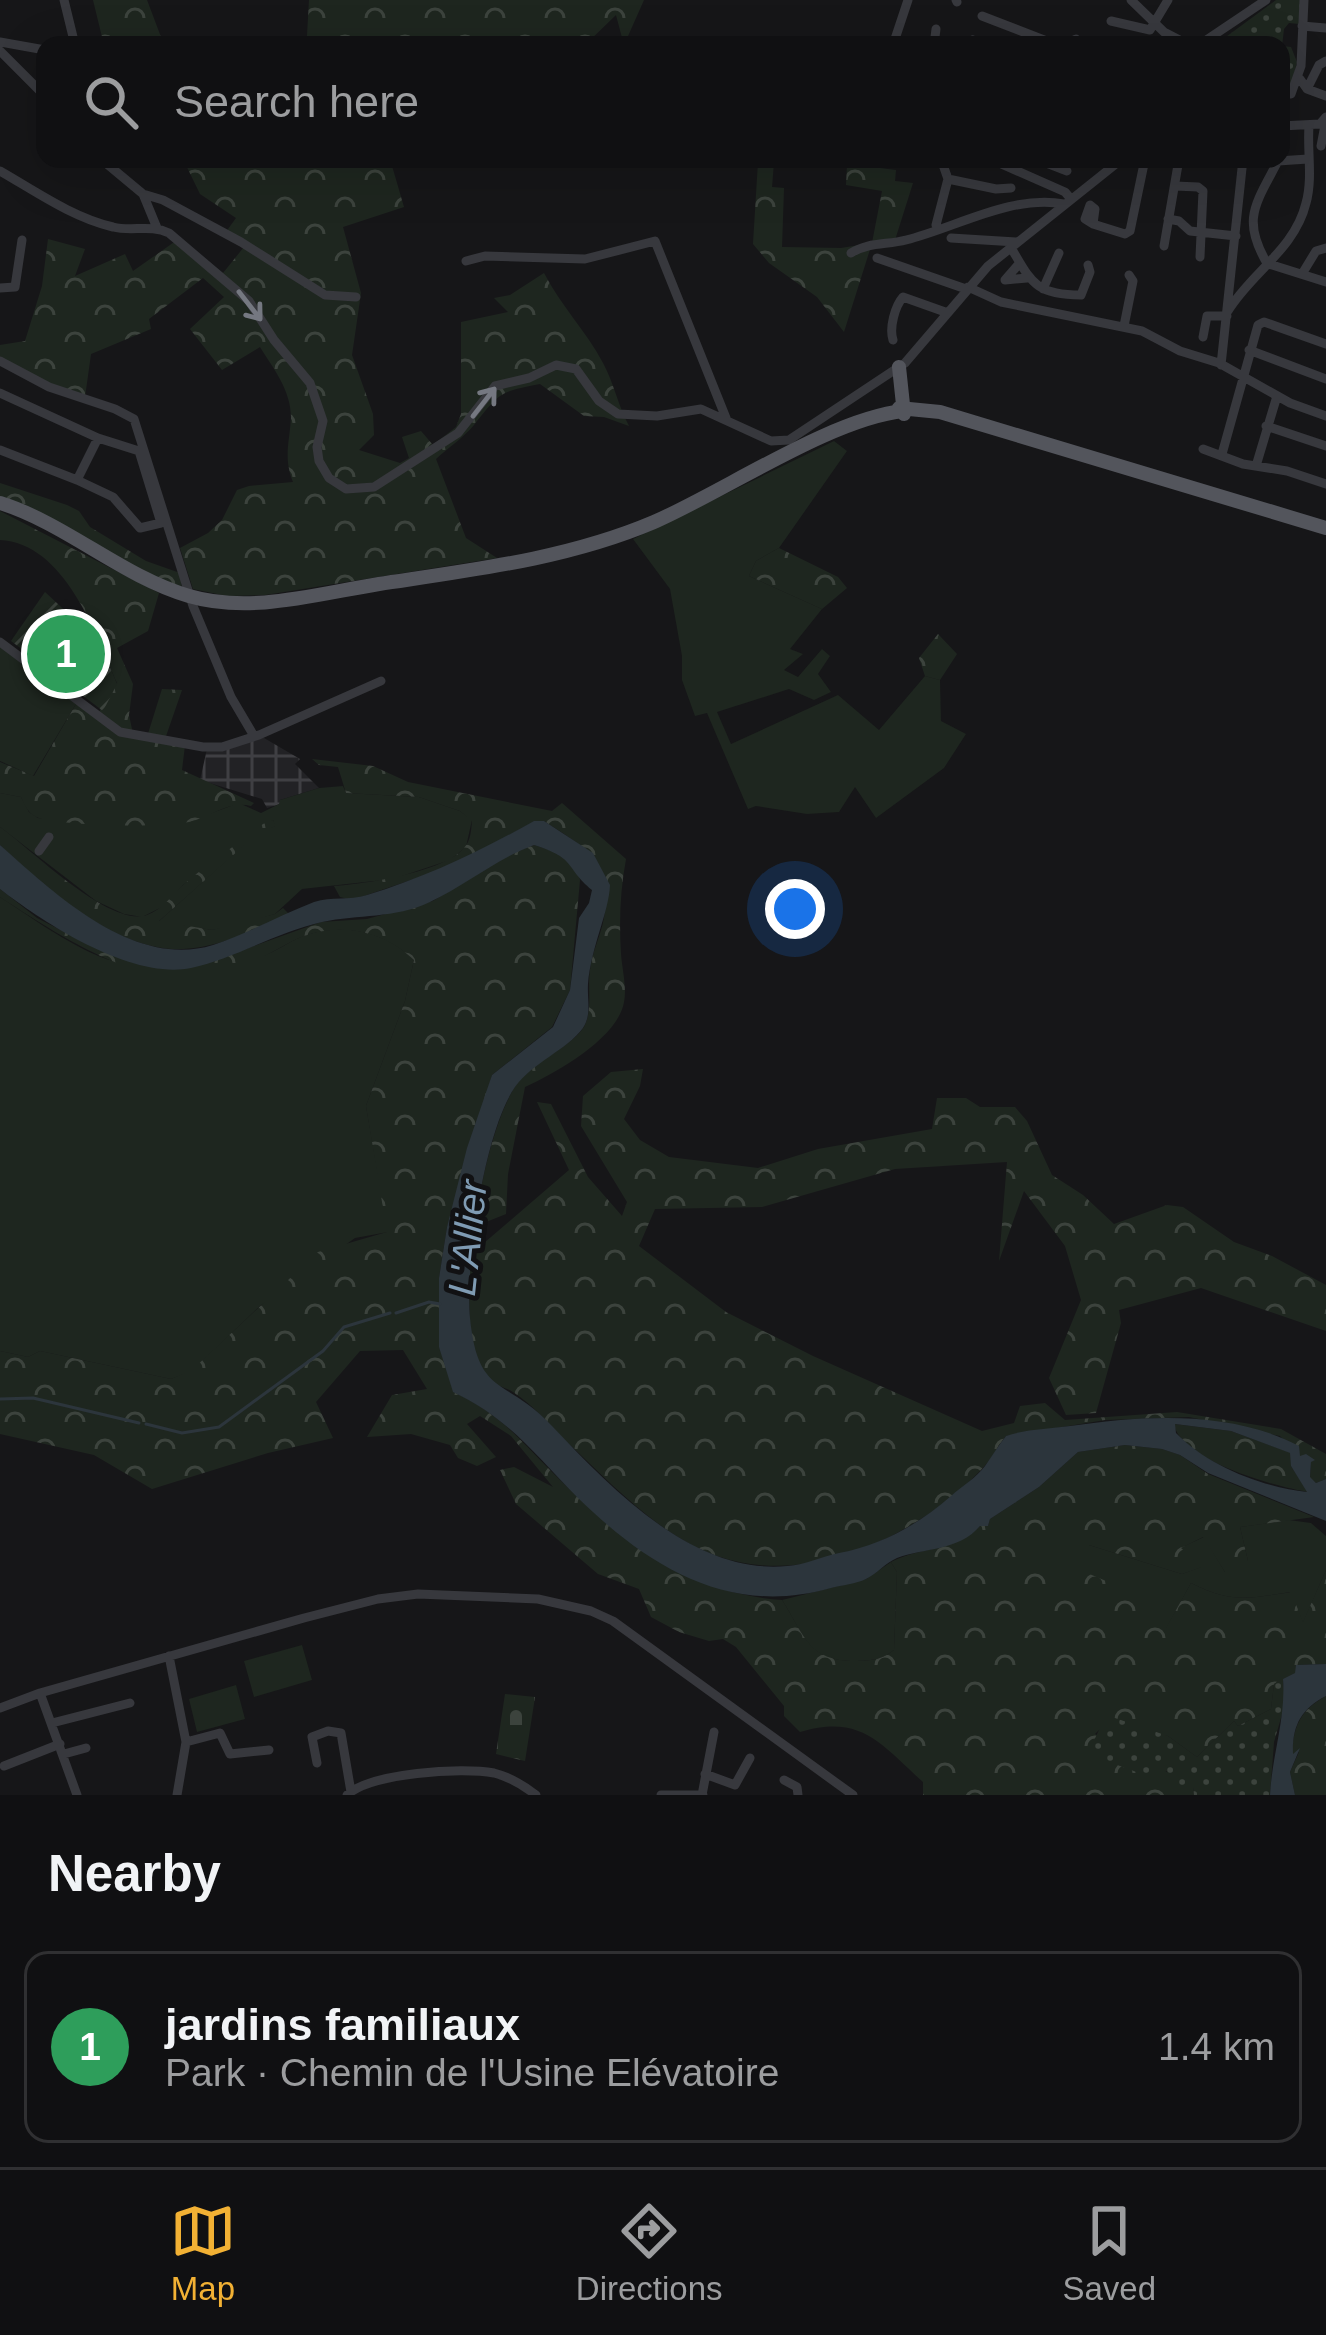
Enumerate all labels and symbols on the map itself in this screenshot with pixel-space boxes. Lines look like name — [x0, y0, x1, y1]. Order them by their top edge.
one-way arrow — [237, 290, 263, 322]
one-way arrow — [471, 386, 497, 418]
pin: 1 — [27, 609, 105, 699]
your location — [765, 879, 825, 939]
water label: L'Allier — [440, 1176, 495, 1298]

